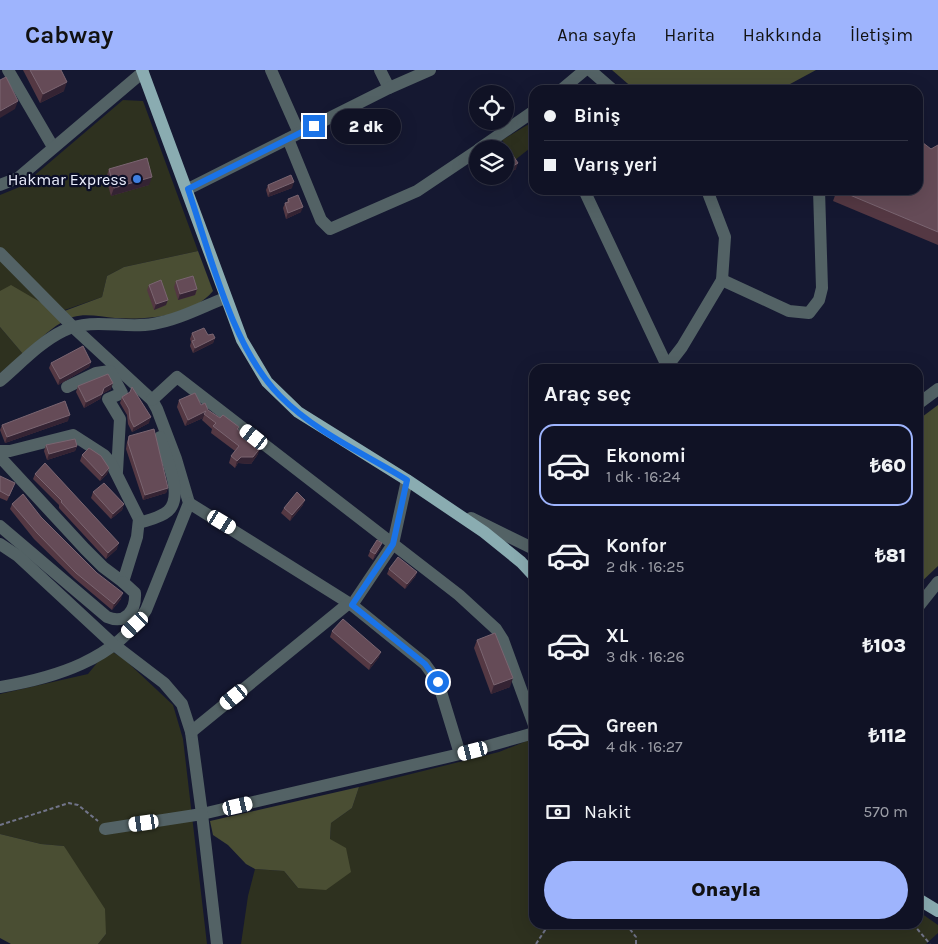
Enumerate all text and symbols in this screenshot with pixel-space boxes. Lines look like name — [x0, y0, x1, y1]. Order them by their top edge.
text: Cabway — [25, 21, 113, 49]
text: Ana sayfa — [557, 24, 636, 46]
text: Harita — [664, 24, 715, 46]
text: Hakkında — [743, 24, 822, 46]
text: İletişim — [850, 24, 913, 46]
map controls — [469, 85, 514, 185]
button: locate — [469, 85, 514, 130]
text: Biniş — [574, 105, 621, 127]
callout: 2 dk — [332, 108, 402, 144]
route end — [303, 115, 325, 137]
text: 2 dk — [349, 117, 383, 136]
button: layers — [469, 140, 514, 185]
text: Varış yeri — [574, 154, 658, 176]
place label: Hakmar Express — [8, 170, 127, 189]
marker: Hakmar Express — [131, 173, 143, 185]
text: Araç seç — [544, 381, 631, 407]
car — [237, 422, 270, 452]
icon: car — [546, 443, 591, 488]
text: Ekonomi — [606, 445, 686, 467]
text: ₺60 — [870, 455, 906, 477]
text: 1 dk · 16:24 — [606, 467, 680, 486]
car — [205, 508, 238, 536]
icon: car — [546, 533, 591, 578]
text: Konfor — [606, 535, 666, 557]
text: ₺81 — [875, 545, 906, 567]
text: 2 dk · 16:25 — [606, 557, 684, 576]
car — [118, 609, 151, 641]
icon: car — [546, 623, 591, 668]
text: XL — [606, 625, 628, 647]
text: ₺103 — [863, 635, 906, 657]
text: 3 dk · 16:26 — [606, 647, 685, 666]
route start — [427, 671, 449, 693]
car — [217, 682, 250, 712]
icon: car — [546, 713, 591, 758]
text: Green — [606, 715, 658, 737]
text: ₺112 — [869, 725, 906, 747]
text: 4 dk · 16:27 — [606, 737, 683, 756]
car — [456, 740, 489, 762]
car — [221, 795, 254, 817]
icon: cash — [544, 798, 572, 826]
text: Nakit — [584, 801, 631, 823]
text: 570 m — [863, 802, 908, 821]
car — [128, 813, 159, 833]
button: Onayla — [544, 861, 908, 919]

